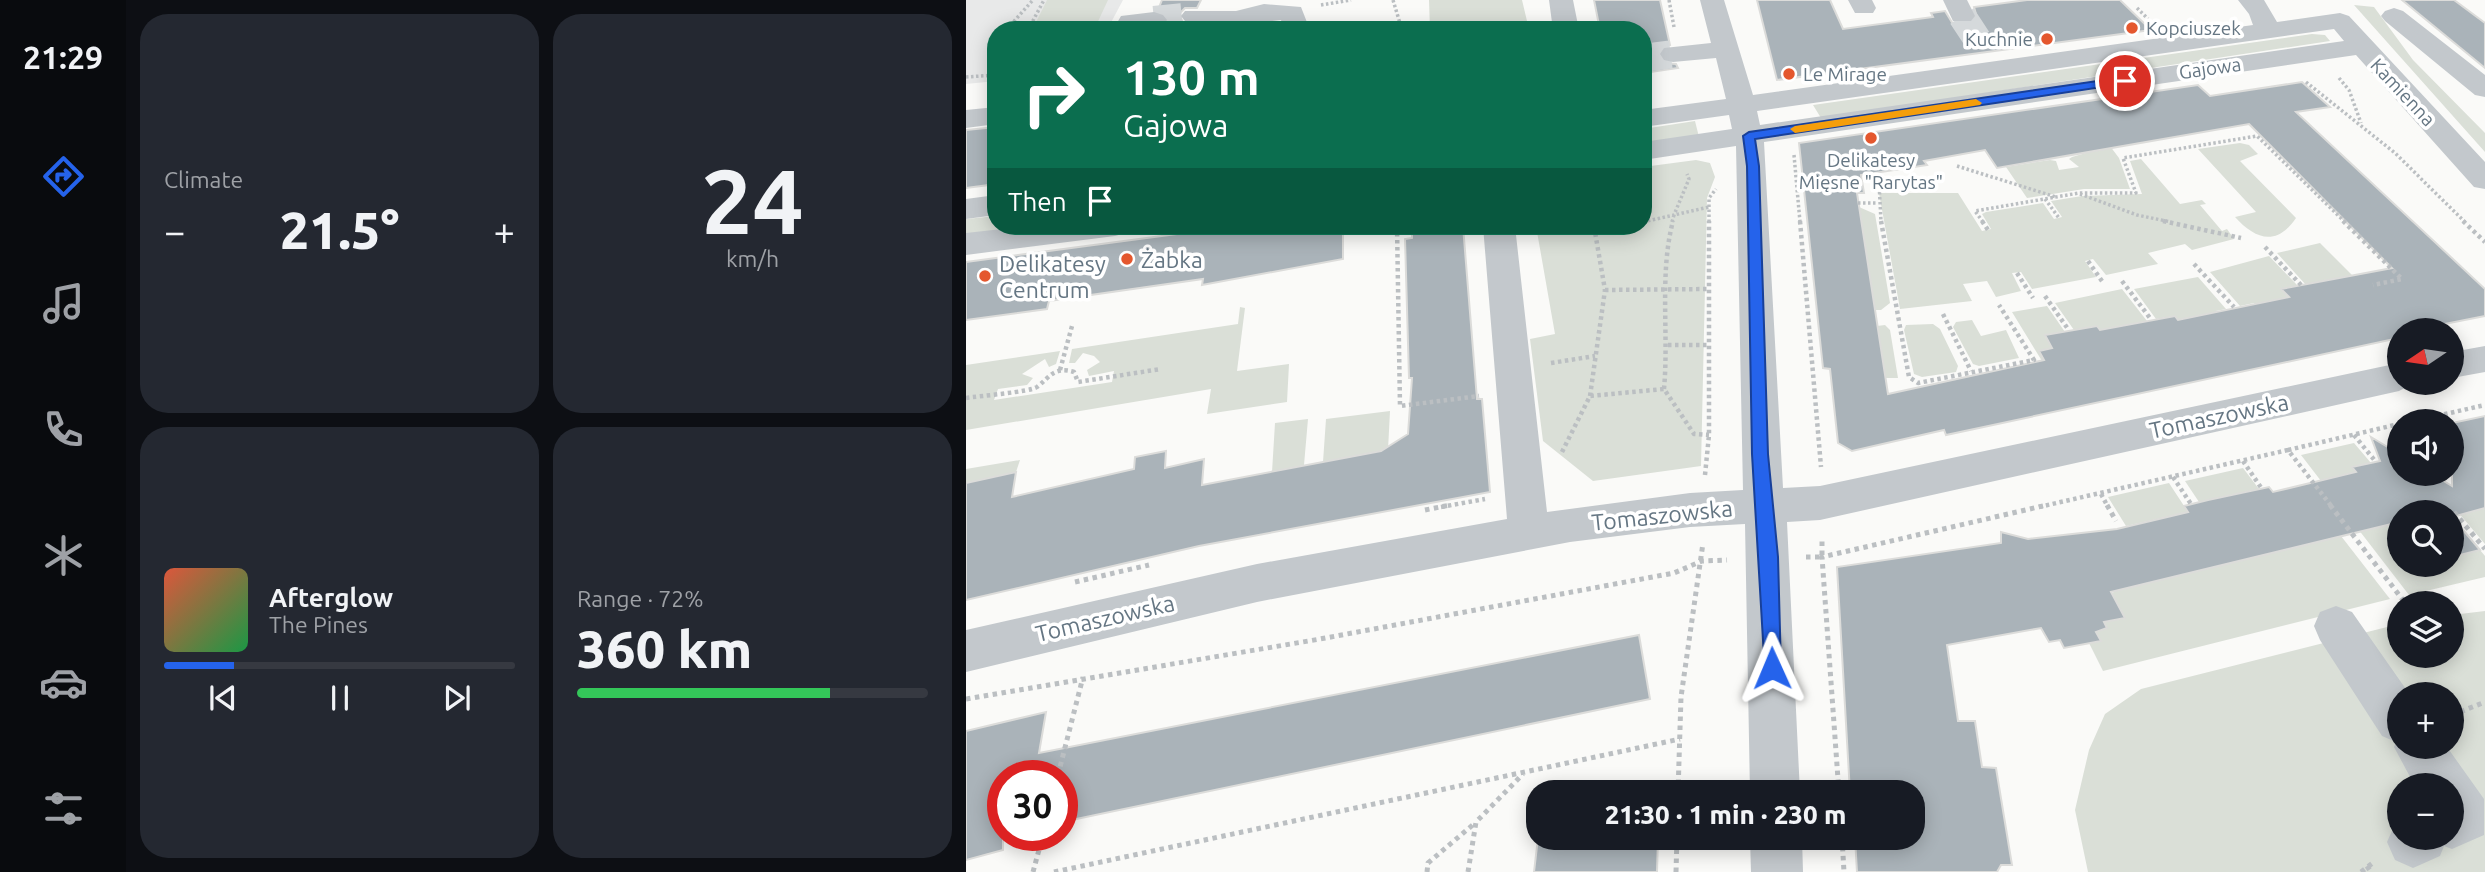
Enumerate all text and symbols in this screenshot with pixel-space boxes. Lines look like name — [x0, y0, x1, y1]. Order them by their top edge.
place label: Kopciuszek — [2146, 17, 2241, 39]
marker: Kopciuszek — [2124, 20, 2140, 36]
place label: Kuchnie — [1965, 28, 2033, 50]
marker: Kuchnie — [2039, 31, 2055, 47]
text: 21:29 — [23, 39, 103, 75]
icon: right — [1008, 49, 1099, 140]
text: 130 m — [1123, 49, 1260, 104]
pin — [2095, 51, 2155, 111]
street label: Gajowa — [2177, 53, 2243, 83]
street label: Kamienna — [2366, 54, 2440, 130]
icon: arrive — [2106, 62, 2144, 100]
place label: Le Mirage — [1803, 63, 1887, 85]
marker: Le Mirage — [1781, 66, 1797, 82]
text: Gajowa — [1123, 107, 1228, 143]
marker: Delikatesy Mięsne "Rarytas" — [1863, 130, 1879, 146]
text: 24 — [701, 149, 804, 251]
place label: Delikatesy Mięsne "Rarytas" — [1799, 149, 1943, 193]
icon: directions — [39, 152, 88, 201]
text: Climate — [164, 167, 243, 192]
icon: arrive — [1081, 182, 1119, 220]
text: Then — [1008, 187, 1067, 216]
text: 21.5° — [280, 201, 399, 259]
text: − — [164, 210, 185, 252]
text: + — [494, 210, 515, 252]
text: km/h — [726, 246, 779, 271]
place label: Żabka — [1141, 247, 1203, 272]
place label: Delikatesy Centrum — [999, 251, 1106, 302]
marker: Żabka — [1119, 251, 1135, 267]
marker: Delikatesy Centrum — [977, 268, 993, 284]
icon: music — [39, 279, 88, 328]
north arrow — [2387, 318, 2464, 396]
map controls — [2387, 318, 2464, 850]
street label: Tomaszowska — [2147, 389, 2291, 443]
icon: phone — [39, 405, 88, 454]
button: sound — [2387, 409, 2464, 486]
street label: Tomaszowska — [1590, 495, 1734, 535]
button: search — [2387, 500, 2464, 577]
icon: climate — [39, 531, 88, 580]
text: Afterglow — [269, 583, 393, 612]
text: Range · 72% — [577, 586, 704, 611]
street label: Tomaszowska — [1033, 590, 1177, 646]
button: layers — [2387, 591, 2464, 668]
text: The Pines — [269, 612, 368, 637]
text: 360 km — [577, 620, 752, 678]
position arrow — [1735, 631, 1809, 705]
icon: car — [39, 658, 88, 707]
icon: previous — [204, 679, 242, 717]
icon: pause — [321, 679, 359, 717]
icon: next — [438, 679, 476, 717]
button: + — [2387, 682, 2464, 759]
speed limit sign: 30 — [987, 760, 1078, 851]
button: − — [2387, 773, 2464, 850]
icon: filters — [39, 784, 88, 833]
text: 21:30 · 1 min · 230 m — [1605, 800, 1846, 829]

